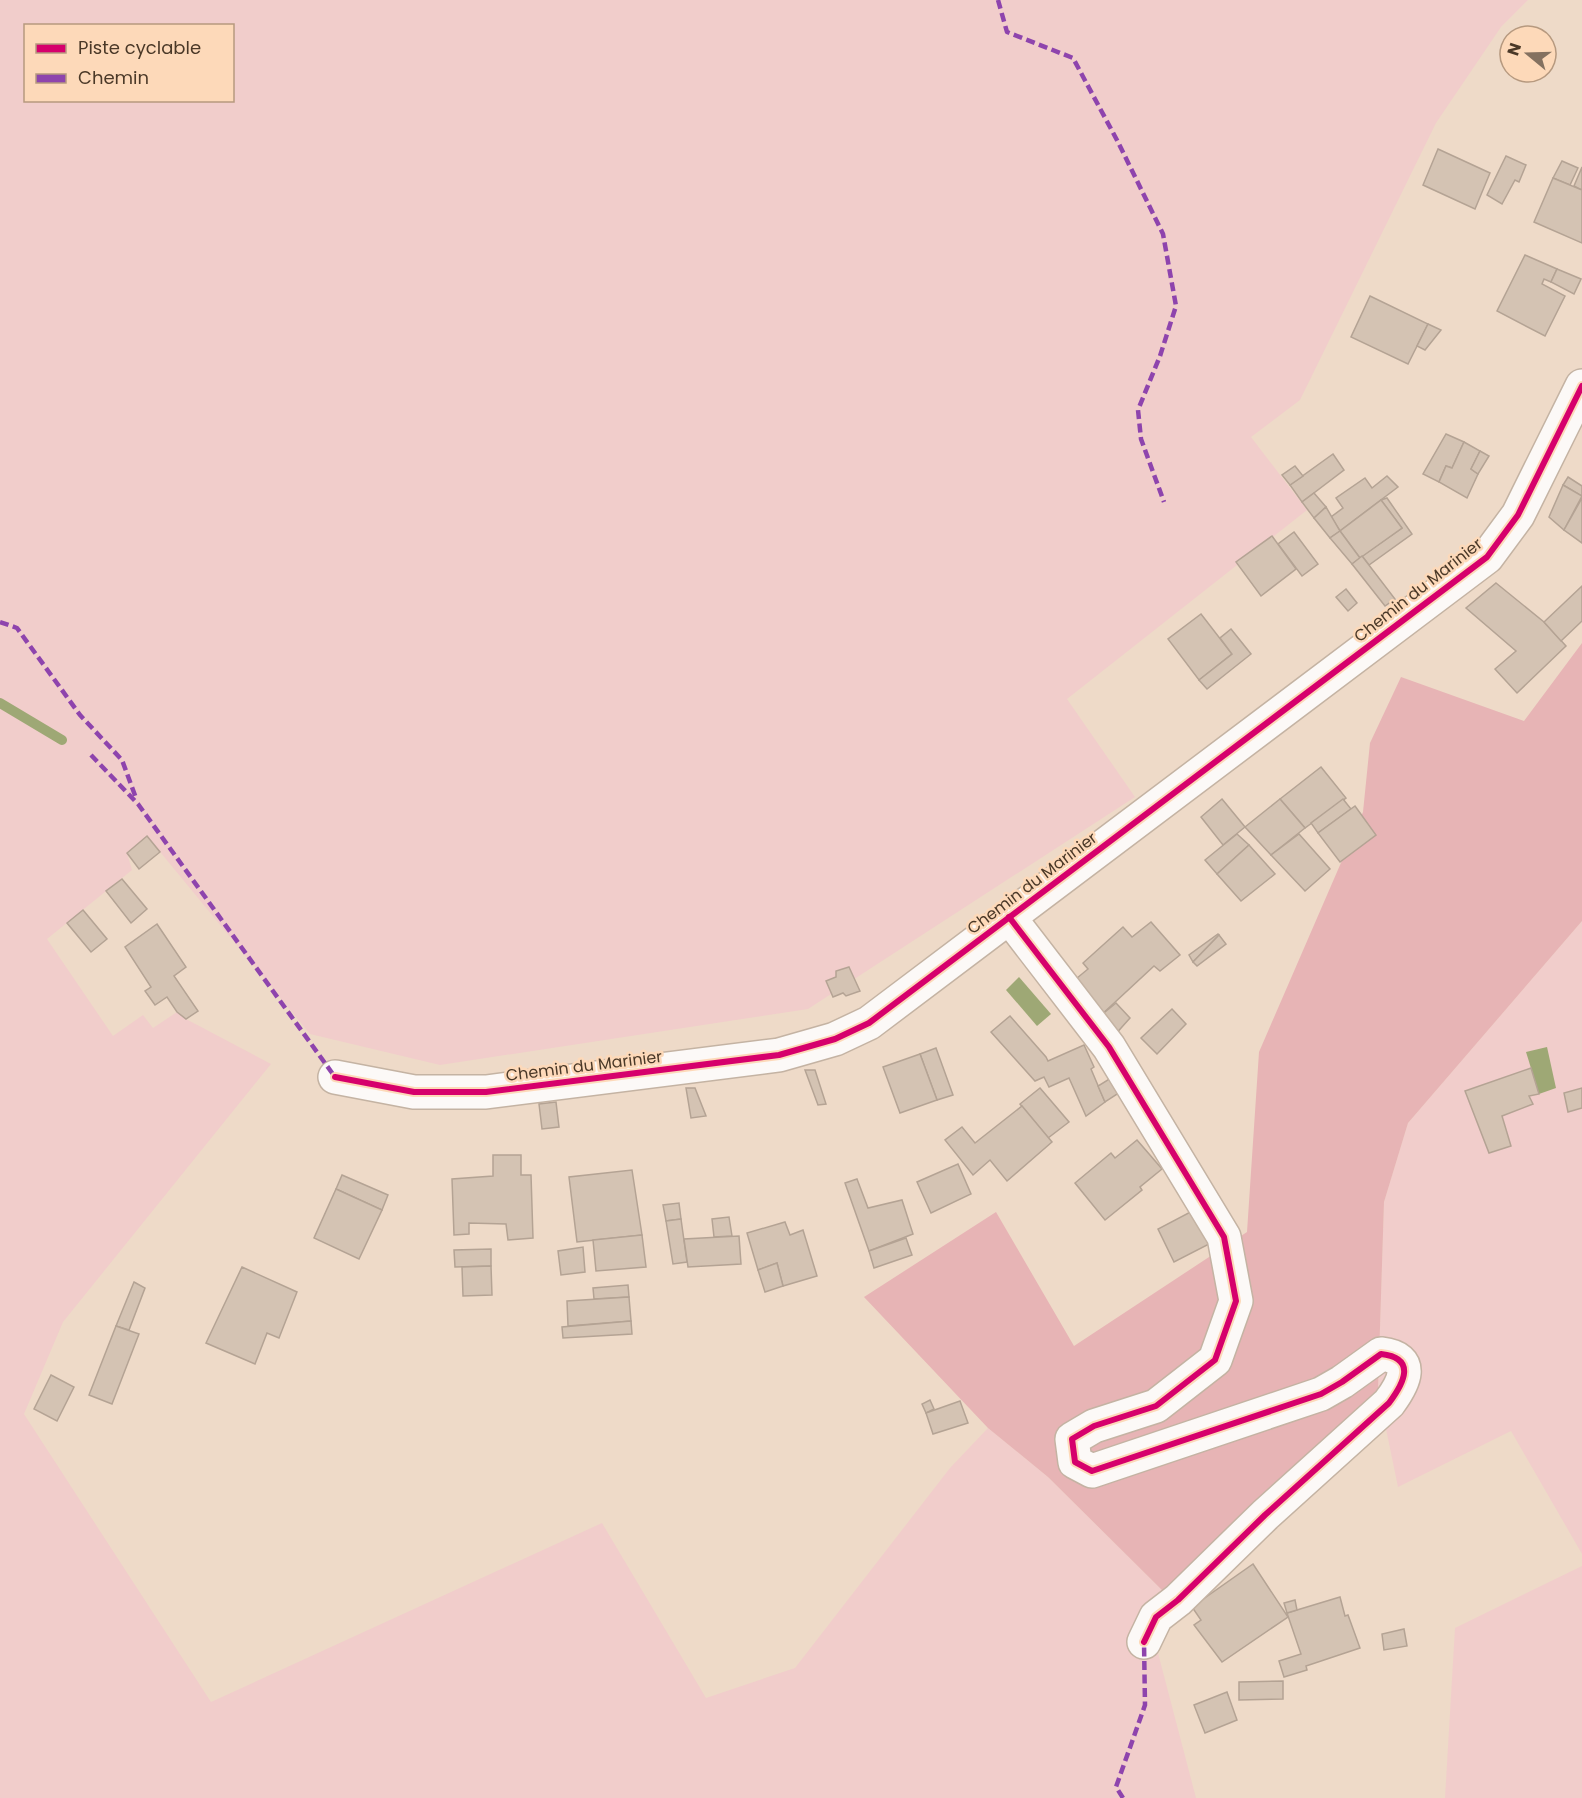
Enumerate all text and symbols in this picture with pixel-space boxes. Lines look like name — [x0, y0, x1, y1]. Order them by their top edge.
legend — [24, 24, 234, 102]
north arrow — [1498, 24, 1558, 84]
text: Piste cyclable — [78, 35, 201, 60]
text: N — [1501, 40, 1527, 59]
text: Chemin — [78, 65, 149, 90]
street label: Chemin du Marinier — [1349, 532, 1487, 647]
street label: Chemin du Marinier — [962, 826, 1102, 940]
street label: Chemin du Marinier — [505, 1045, 664, 1087]

